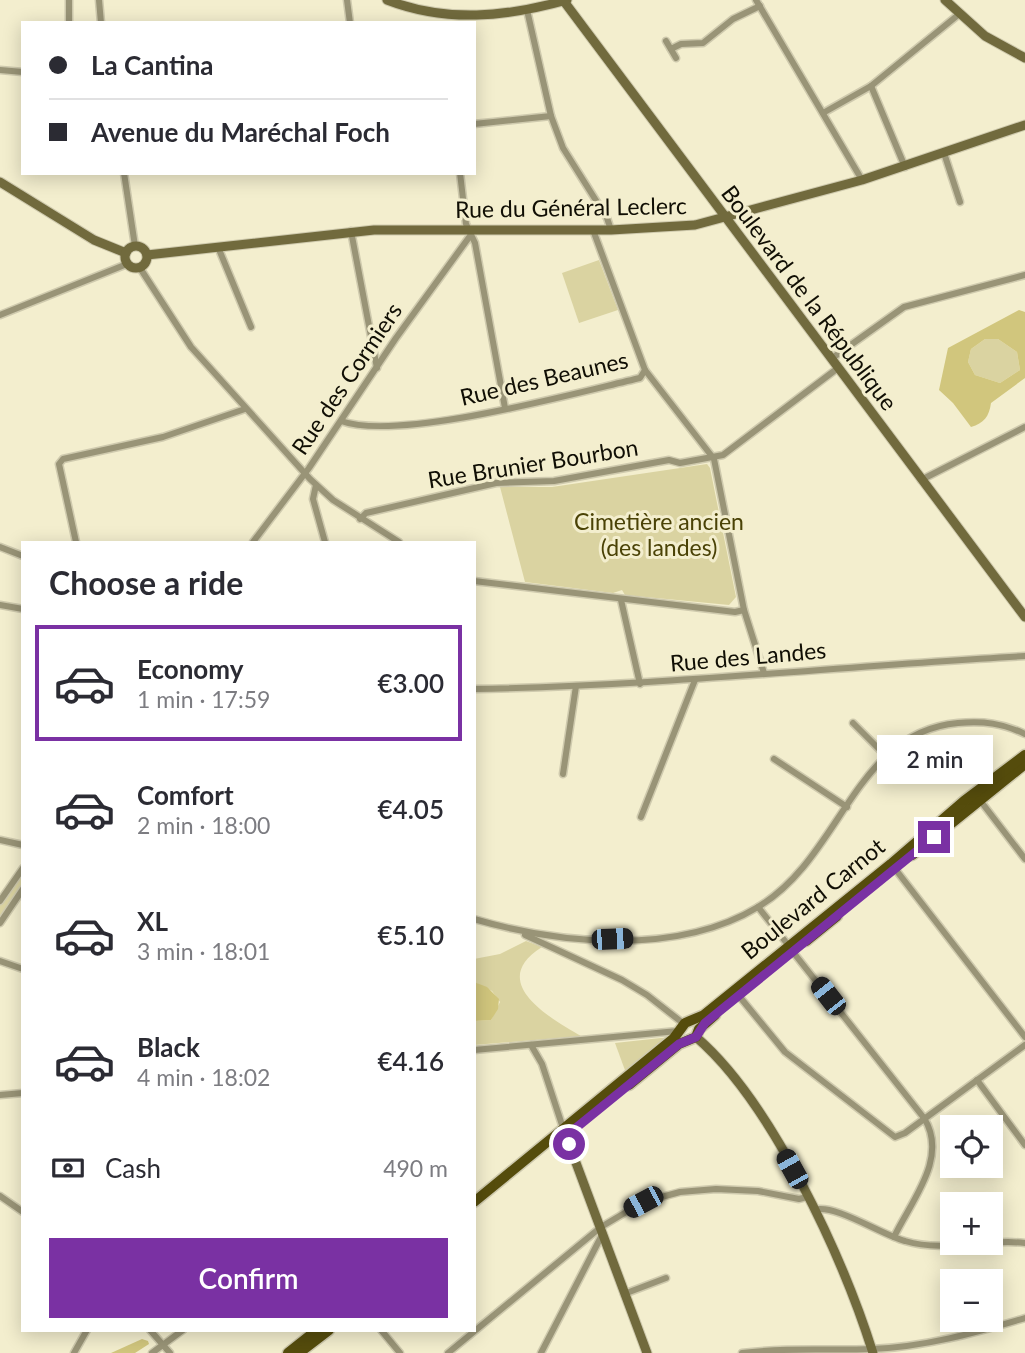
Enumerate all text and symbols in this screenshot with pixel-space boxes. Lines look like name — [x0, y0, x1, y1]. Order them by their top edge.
text: La Cantina — [91, 49, 214, 81]
text: Avenue du Maréchal Foch — [91, 116, 390, 148]
street label: Boulevard de la République — [716, 179, 904, 415]
street label: Rue du Général Leclerc — [455, 191, 687, 223]
street label: Rue des Cormiers — [285, 297, 407, 460]
street label: Rue des Beaunes — [457, 345, 631, 411]
street label: Rue Brunier Bourbon — [426, 433, 640, 493]
park label: Cimetière ancien (des landes) — [574, 507, 744, 561]
text: Choose a ride — [49, 563, 243, 602]
street label: Rue des Landes — [669, 635, 827, 677]
icon: car — [53, 652, 116, 715]
text: Economy — [137, 653, 243, 685]
text: €3.00 — [378, 667, 444, 699]
text: 1 min · 17:59 — [137, 685, 270, 713]
callout: 2 min — [876, 736, 992, 784]
text: 2 min — [907, 745, 963, 773]
icon: car — [53, 778, 116, 841]
text: Comfort — [137, 779, 234, 811]
text: €4.05 — [378, 793, 444, 825]
text: 2 min · 18:00 — [137, 811, 270, 839]
route end — [918, 821, 950, 853]
street label: Boulevard Carnot — [735, 831, 890, 965]
icon: car — [53, 904, 116, 967]
text: XL — [137, 905, 168, 937]
text: €5.10 — [378, 919, 444, 951]
car — [591, 928, 634, 950]
text: 3 min · 18:01 — [137, 937, 270, 965]
car — [807, 973, 850, 1019]
icon: car — [53, 1030, 116, 1093]
text: Black — [137, 1031, 200, 1063]
text: €4.16 — [378, 1045, 444, 1077]
text: 4 min · 18:02 — [137, 1063, 270, 1091]
map controls — [940, 1115, 1003, 1332]
button: locate — [940, 1115, 1003, 1178]
route start — [553, 1128, 585, 1160]
car — [773, 1146, 812, 1192]
icon: cash — [49, 1149, 87, 1187]
text: Cash — [105, 1152, 161, 1184]
text: 490 m — [383, 1154, 448, 1182]
car — [620, 1183, 667, 1221]
button: + — [940, 1192, 1003, 1255]
button: Confirm — [49, 1238, 448, 1318]
button: − — [940, 1269, 1003, 1332]

